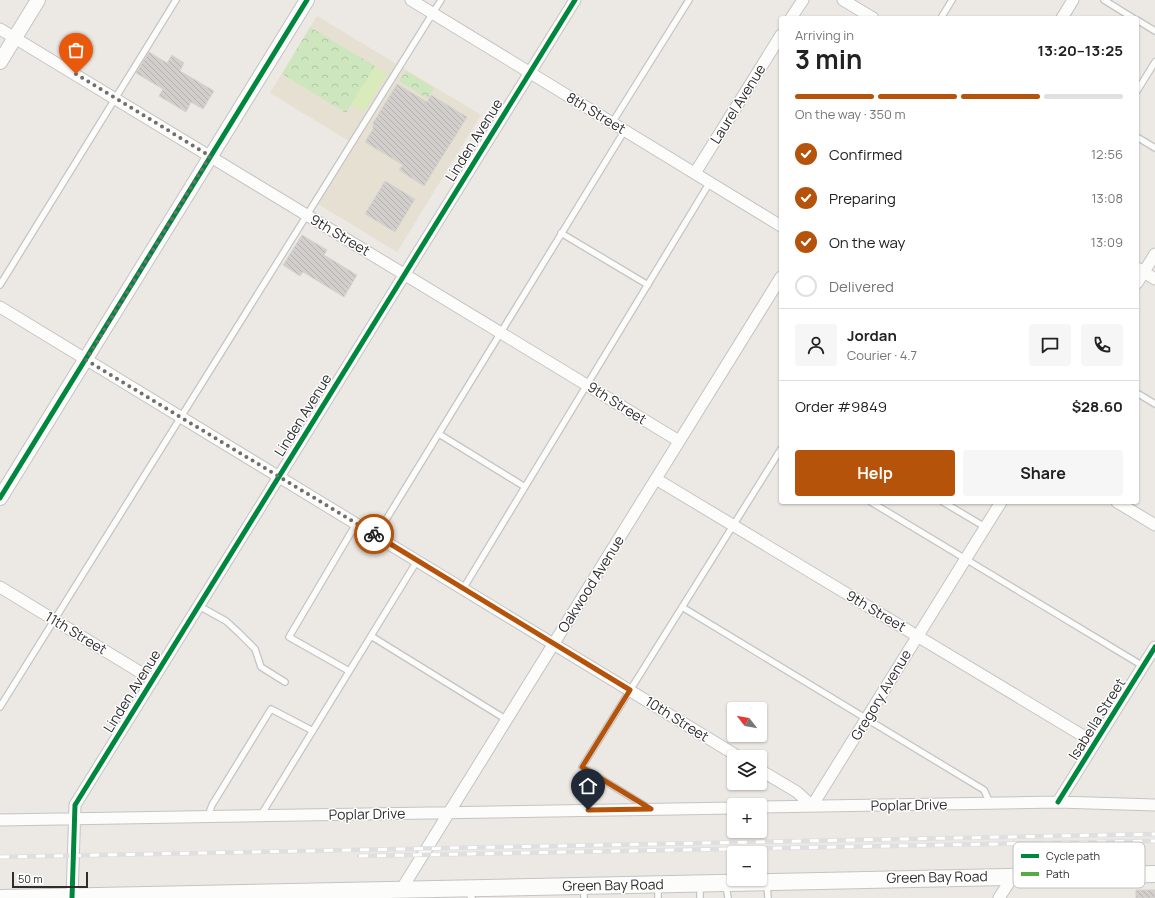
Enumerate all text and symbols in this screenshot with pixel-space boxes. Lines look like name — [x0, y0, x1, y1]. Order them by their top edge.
text: Arriving in — [795, 26, 854, 44]
pin — [59, 33, 93, 74]
icon: bag — [65, 39, 87, 61]
text: 13:20–13:25 — [1038, 40, 1123, 61]
text: 3 min — [795, 41, 862, 77]
street label: Laurel Avenue — [706, 60, 770, 147]
street label: 8th Street — [563, 87, 630, 138]
street label: Linden Avenue — [441, 95, 507, 185]
text: On the way · 350 m — [795, 105, 906, 123]
icon: check — [795, 143, 817, 165]
text: Confirmed — [829, 144, 902, 165]
text: 12:56 — [1091, 145, 1123, 163]
icon: check — [795, 187, 817, 209]
text: Preparing — [829, 188, 896, 209]
text: 13:08 — [1091, 189, 1123, 207]
street label: 9th Street — [307, 209, 374, 260]
icon: check — [795, 231, 817, 253]
text: On the way — [829, 232, 905, 253]
text: 13:09 — [1091, 233, 1123, 251]
text: Delivered — [829, 276, 894, 297]
button: person — [795, 324, 837, 366]
button: chat — [1029, 324, 1071, 366]
button: phone — [1081, 324, 1123, 366]
text: Jordan — [847, 325, 897, 346]
text: Courier · 4.7 — [847, 346, 917, 364]
street label: Linden Avenue — [270, 370, 336, 460]
street label: 9th Street — [584, 377, 651, 428]
text: Order #9849 — [795, 396, 887, 417]
text: $28.60 — [1072, 396, 1123, 417]
button: Help — [795, 450, 955, 496]
button: Share — [963, 450, 1123, 496]
courier — [354, 514, 394, 554]
icon: bike — [363, 523, 385, 545]
street label: Oakwood Avenue — [553, 532, 628, 636]
street label: 9th Street — [843, 585, 910, 636]
street label: 11th Street — [42, 607, 111, 659]
street label: Linden Avenue — [99, 646, 165, 736]
street label: Gregory Avenue — [846, 646, 915, 744]
street label: Isabella Street — [1064, 674, 1130, 763]
street label: 10th Street — [642, 691, 713, 746]
north arrow — [727, 702, 767, 742]
map controls — [727, 702, 767, 886]
button: layers — [727, 750, 767, 790]
pin — [571, 769, 605, 810]
icon: home — [577, 775, 599, 797]
street label: Poplar Drive — [871, 794, 947, 815]
button: + — [727, 798, 767, 838]
street label: Poplar Drive — [329, 803, 405, 824]
legend — [1013, 842, 1145, 888]
button: − — [727, 846, 767, 886]
text: Cycle path — [1046, 848, 1100, 863]
street label: Green Bay Road — [886, 866, 988, 887]
text: Path — [1046, 866, 1069, 881]
scale bar — [12, 870, 88, 889]
text: 50 m — [18, 871, 43, 886]
street label: Green Bay Road — [562, 874, 664, 895]

